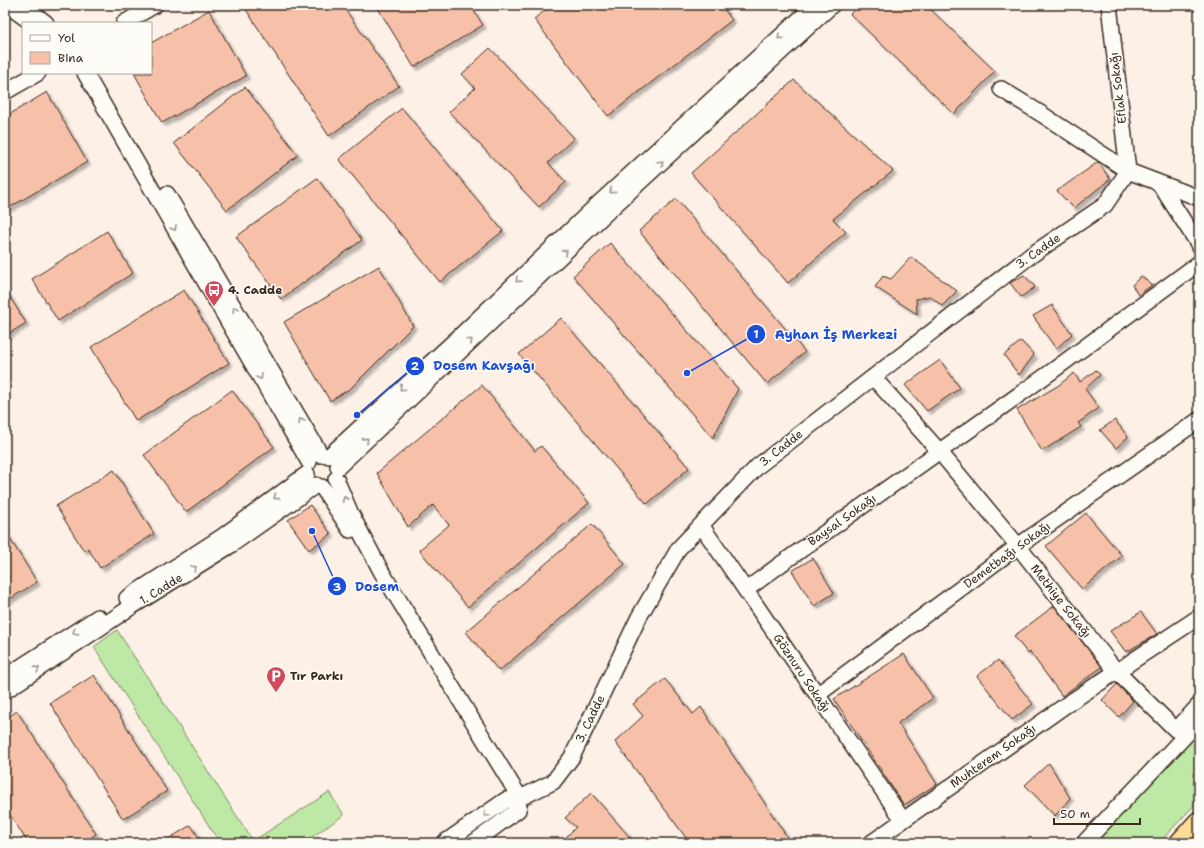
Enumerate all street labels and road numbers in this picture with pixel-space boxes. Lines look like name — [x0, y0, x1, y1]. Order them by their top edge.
street label: Eflak Sokağı — [1106, 51, 1130, 125]
street label: 3. Cadde — [1012, 230, 1064, 272]
street label: 3. Cadde — [756, 426, 806, 470]
street label: Baysal Sokağı — [805, 490, 879, 550]
street label: Demetbağı Sokağı — [960, 518, 1054, 592]
street label: Methiye Sokağı — [1027, 561, 1095, 641]
street label: 1. Cadde — [136, 569, 186, 608]
street label: Göznuru Sokağı — [770, 631, 834, 715]
street label: 3. Cadde — [572, 692, 609, 746]
street label: Muhterem Sokağı — [947, 720, 1039, 792]

